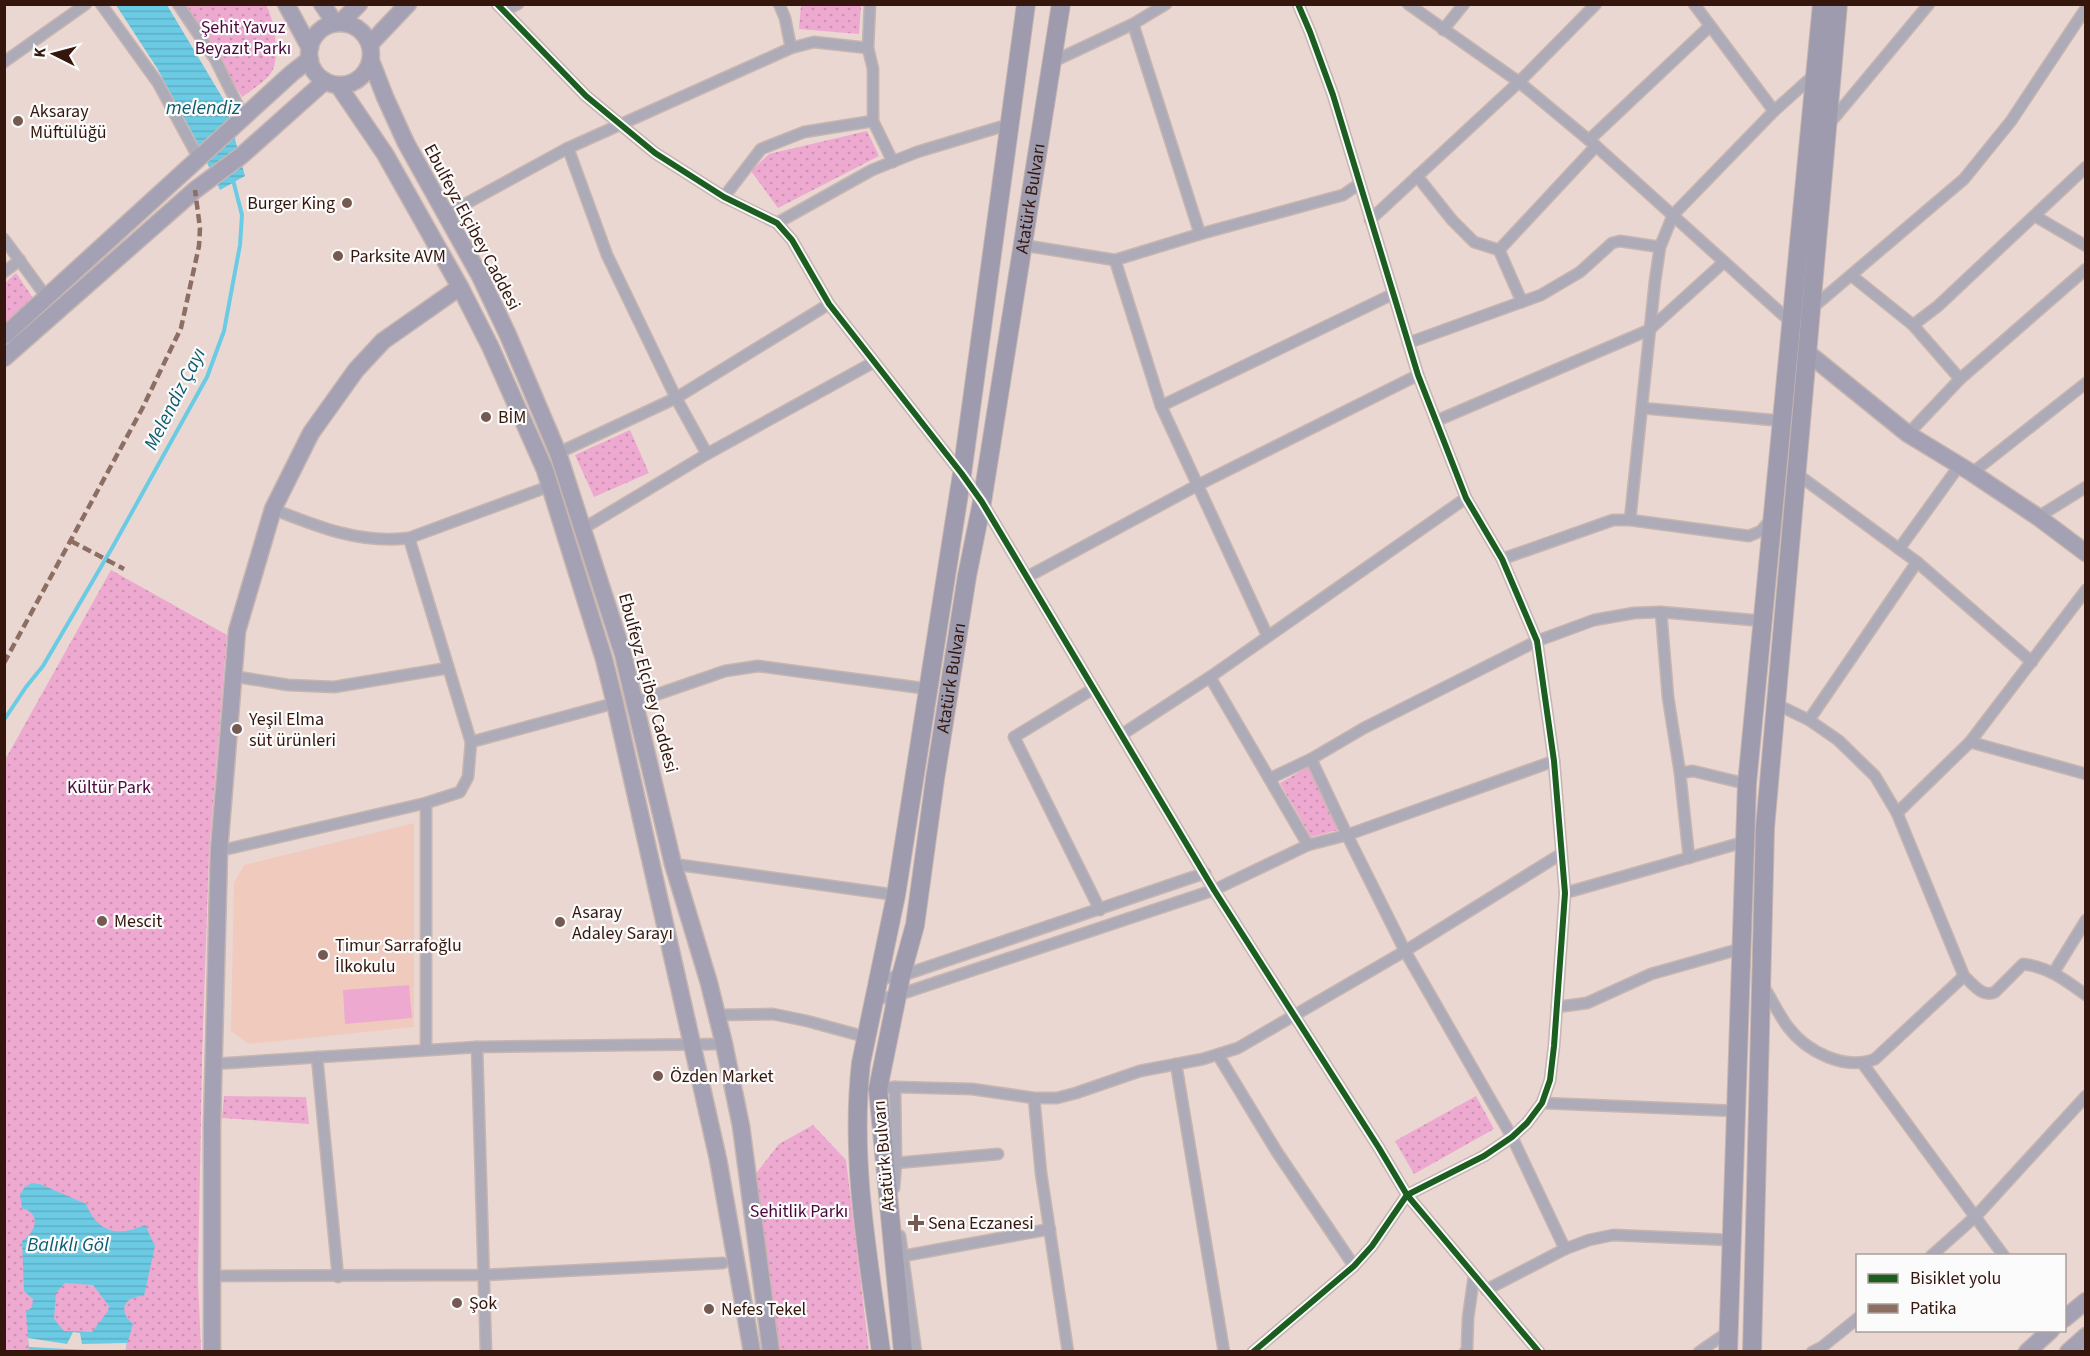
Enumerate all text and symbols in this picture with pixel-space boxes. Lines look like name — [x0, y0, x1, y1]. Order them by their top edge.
park label: Şehit Yavuz Beyazıt Parkı — [195, 15, 291, 61]
north arrow — [24, 24, 84, 84]
text: K — [29, 46, 52, 59]
water label: melendiz — [166, 94, 241, 122]
place label: Aksaray Müftülüğü — [30, 99, 107, 145]
marker: Aksaray Müftülüğü — [11, 114, 25, 128]
street label: Ebulfeyz Elçibey Caddesi — [418, 139, 526, 315]
street label: Atatürk Bulvarı — [1009, 142, 1051, 256]
place label: Burger King — [247, 191, 335, 216]
marker: Burger King — [340, 196, 354, 210]
place label: Parksite AVM — [350, 244, 446, 269]
marker: Parksite AVM — [331, 249, 345, 263]
water label: Melendiz Çayı — [137, 343, 213, 455]
place label: BİM — [498, 405, 526, 430]
marker: BİM — [479, 410, 493, 424]
street label: Ebulfeyz Elçibey Caddesi — [612, 590, 684, 776]
street label: Atatürk Bulvarı — [930, 621, 972, 735]
place label: Yeşil Elma süt ürünleri — [248, 707, 336, 753]
marker: Yeşil Elma süt ürünleri — [230, 722, 244, 736]
park label: Kültür Park — [67, 775, 151, 800]
place label: Asaray Adaley Sarayı — [572, 900, 673, 946]
place label: Mescit — [114, 909, 162, 934]
marker: Mescit — [95, 914, 109, 928]
marker: Asaray Adaley Sarayı — [553, 915, 567, 929]
place label: Timur Sarrafoğlu İlkokulu — [335, 933, 462, 979]
marker: Timur Sarrafoğlu İlkokulu — [316, 948, 330, 962]
place label: Özden Market — [670, 1064, 773, 1089]
marker: Özden Market — [651, 1069, 665, 1083]
street label: Atatürk Bulvarı — [867, 1099, 901, 1213]
park label: Sehitlik Parkı — [750, 1199, 848, 1224]
place label: Sena Eczanesi — [928, 1211, 1034, 1236]
marker: Sena Eczanesi — [909, 1216, 923, 1230]
water label: Balıklı Göl — [27, 1231, 109, 1259]
legend — [1856, 1254, 2066, 1332]
text: Bisiklet yolu — [1910, 1266, 2001, 1291]
place label: Şok — [469, 1291, 497, 1316]
marker: Şok — [450, 1296, 464, 1310]
text: Patika — [1910, 1296, 1957, 1321]
place label: Nefes Tekel — [721, 1297, 806, 1322]
marker: Nefes Tekel — [702, 1302, 716, 1316]

